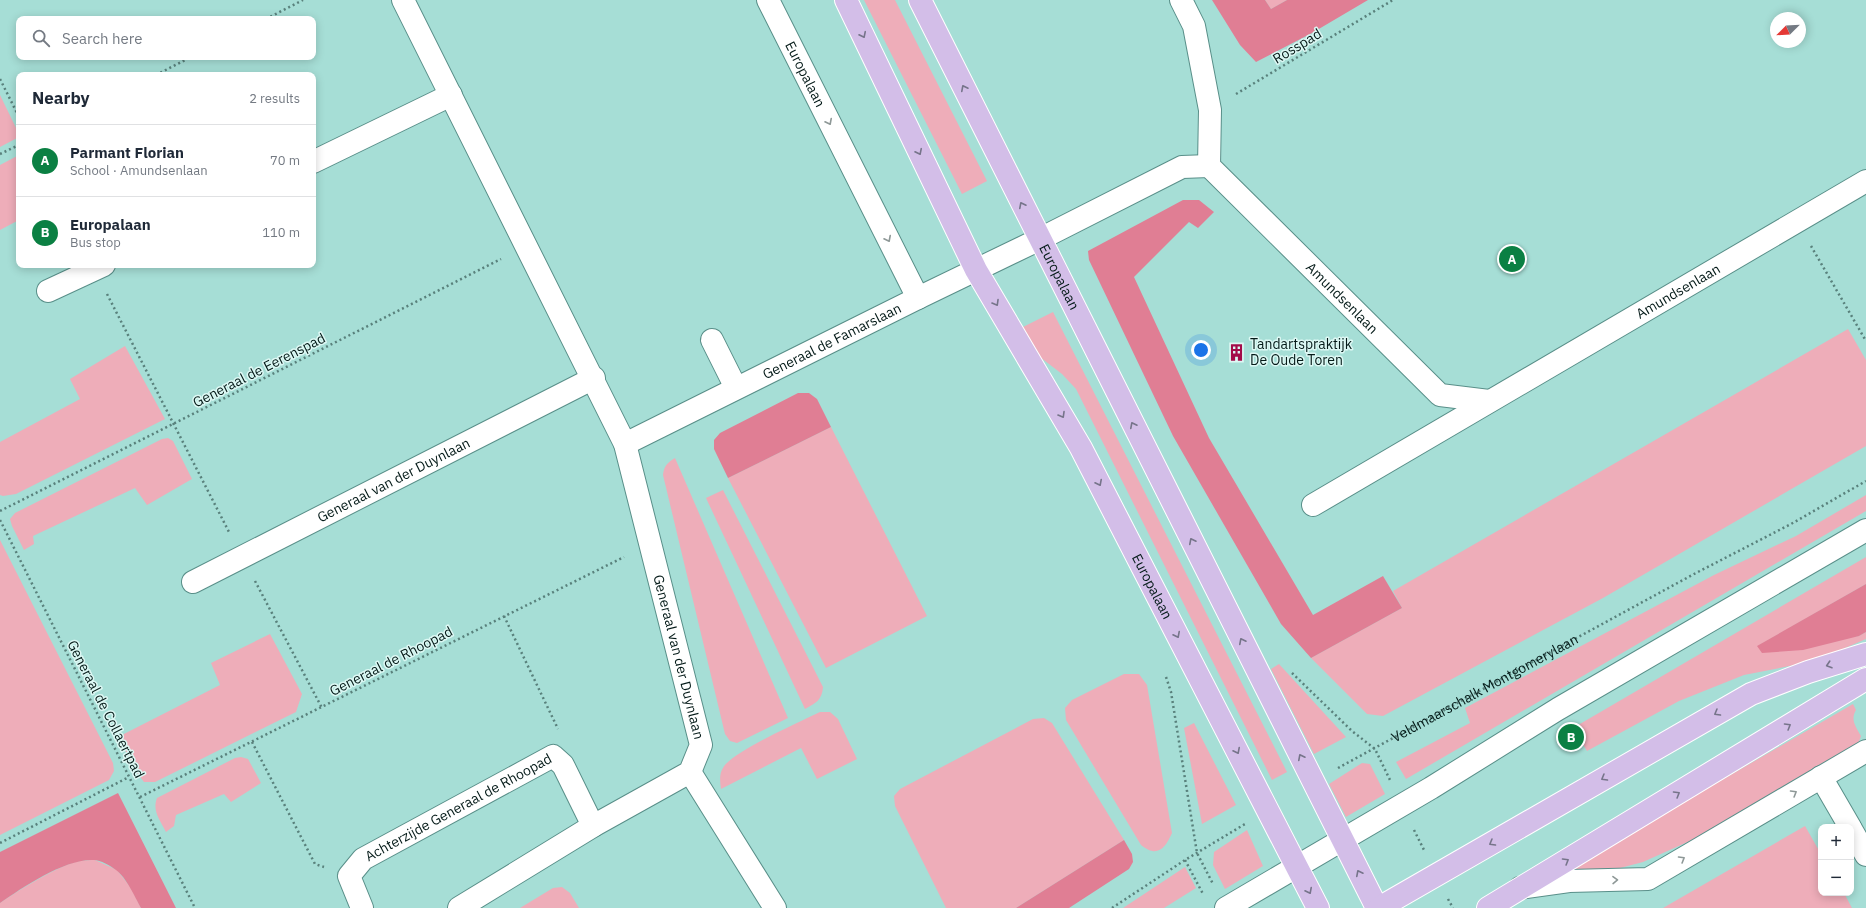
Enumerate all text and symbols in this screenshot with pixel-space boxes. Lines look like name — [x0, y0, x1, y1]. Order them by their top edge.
north arrow — [1770, 12, 1806, 48]
search box — [16, 16, 316, 60]
street label: Rosspad — [1269, 24, 1325, 68]
icon: search — [30, 27, 52, 49]
text: Search here — [62, 29, 142, 48]
one-way arrow — [858, 31, 866, 38]
street label: Europalaan — [781, 38, 829, 110]
one-way arrow — [961, 85, 969, 93]
text: Nearby — [32, 87, 90, 109]
text: 2 results — [249, 90, 300, 107]
one-way arrow — [825, 118, 832, 126]
text: Parmant Florian — [70, 143, 184, 162]
one-way arrow — [914, 148, 922, 155]
text: A — [41, 152, 49, 169]
text: 70 m — [270, 152, 300, 169]
text: School · Amundsenlaan — [70, 162, 208, 179]
one-way arrow — [1019, 201, 1027, 209]
text: Europalaan — [70, 215, 151, 234]
text: B — [41, 224, 49, 241]
text: 110 m — [262, 224, 300, 241]
text: Bus stop — [70, 234, 121, 251]
one-way arrow — [883, 234, 891, 242]
street label: Europalaan — [1035, 241, 1083, 313]
pin: A — [1499, 244, 1525, 274]
street label: Amundsenlaan — [1302, 258, 1382, 338]
street label: Amundsenlaan — [1633, 260, 1723, 323]
street label: Generaal de Famarslaan — [759, 299, 904, 383]
one-way arrow — [991, 299, 998, 306]
street label: Generaal de Eerenspad — [190, 329, 328, 411]
place label: Tandartspraktijk De Oude Toren — [1250, 335, 1353, 369]
your location — [1191, 340, 1211, 360]
building icon: Tandartspraktijk De Oude Toren — [1227, 342, 1247, 362]
one-way arrow — [1057, 411, 1064, 418]
one-way arrow — [1130, 421, 1138, 429]
street label: Generaal van der Duynlaan — [314, 434, 473, 526]
one-way arrow — [1094, 478, 1101, 486]
one-way arrow — [1189, 538, 1196, 545]
street label: Europalaan — [1128, 551, 1177, 622]
street label: Generaal van der Duynlaan — [649, 573, 708, 741]
street label: Generaal de Rhoopad — [326, 622, 456, 700]
street label: Veldmaarschalk Montgomerylaan — [1388, 630, 1581, 746]
one-way arrow — [1173, 631, 1180, 639]
street label: Generaal de Collaertpad — [63, 637, 149, 781]
one-way arrow — [1239, 638, 1247, 645]
one-way arrow — [1825, 660, 1832, 669]
one-way arrow — [1714, 709, 1721, 716]
pin: B — [1558, 722, 1584, 752]
one-way arrow — [1784, 724, 1791, 731]
one-way arrow — [1232, 747, 1240, 754]
street label: Achterzijde Generaal de Rhoopad — [362, 749, 555, 865]
one-way arrow — [1298, 754, 1306, 761]
one-way arrow — [1601, 774, 1608, 781]
one-way arrow — [1790, 790, 1797, 797]
one-way arrow — [1673, 791, 1680, 798]
map controls — [1818, 824, 1854, 896]
button: + — [1818, 824, 1854, 860]
one-way arrow — [1489, 839, 1496, 846]
one-way arrow — [1678, 857, 1685, 864]
one-way arrow — [1562, 858, 1569, 866]
button: − — [1818, 860, 1854, 896]
one-way arrow — [1356, 870, 1364, 877]
one-way arrow — [1612, 876, 1618, 884]
one-way arrow — [1305, 887, 1312, 895]

